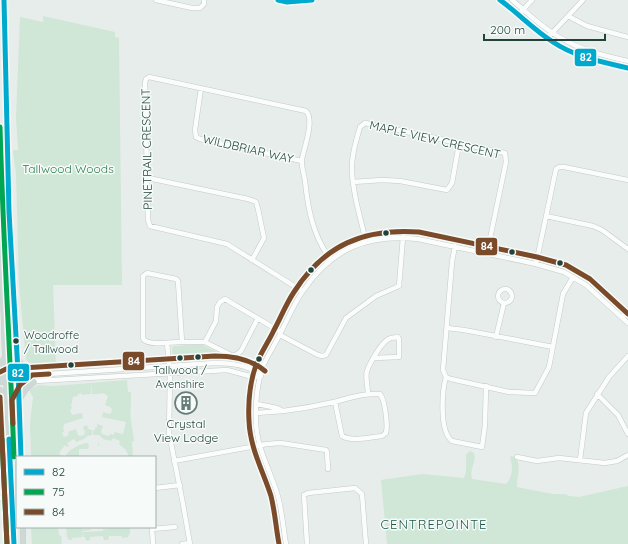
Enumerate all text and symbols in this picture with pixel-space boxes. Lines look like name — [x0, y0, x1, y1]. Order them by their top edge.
scale bar — [484, 16, 605, 42]
text: 200 m — [490, 22, 525, 37]
line badge: 82 — [574, 48, 597, 67]
text: 82 — [580, 50, 592, 64]
street label: PINETRAIL CRESCENT — [138, 88, 155, 210]
street label: MAPLE VIEW CRESCENT — [368, 117, 502, 162]
street label: WILDBRIAR WAY — [201, 131, 295, 166]
park label: Tallwood Woods — [22, 161, 114, 176]
unlabelled marker — [381, 228, 391, 238]
line badge: 84 — [475, 237, 498, 256]
text: 84 — [481, 239, 494, 253]
unlabelled marker — [507, 247, 517, 257]
unlabelled marker — [555, 258, 565, 268]
unlabelled marker — [306, 265, 316, 275]
place label: Woodroffe / Tallwood — [24, 328, 79, 356]
marker: Woodroffe / Tallwood — [11, 336, 21, 346]
line badge: 84 — [122, 351, 145, 371]
unlabelled marker — [193, 352, 203, 362]
marker: Tallwood / Avenshire — [175, 353, 185, 363]
text: 84 — [128, 354, 141, 368]
unlabelled marker — [254, 354, 264, 364]
unlabelled marker — [66, 360, 76, 370]
line badge: 82 — [7, 363, 30, 382]
place label: Tallwood / Avenshire — [153, 363, 207, 391]
text: 82 — [12, 366, 24, 380]
building icon: Crystal View Lodge — [173, 390, 199, 416]
place label: Crystal View Lodge — [154, 416, 218, 445]
legend — [16, 456, 156, 528]
text: 82 — [52, 464, 65, 479]
text: 75 — [52, 484, 65, 499]
text: 84 — [52, 504, 65, 519]
district label: CENTREPOINTE — [381, 516, 487, 532]

